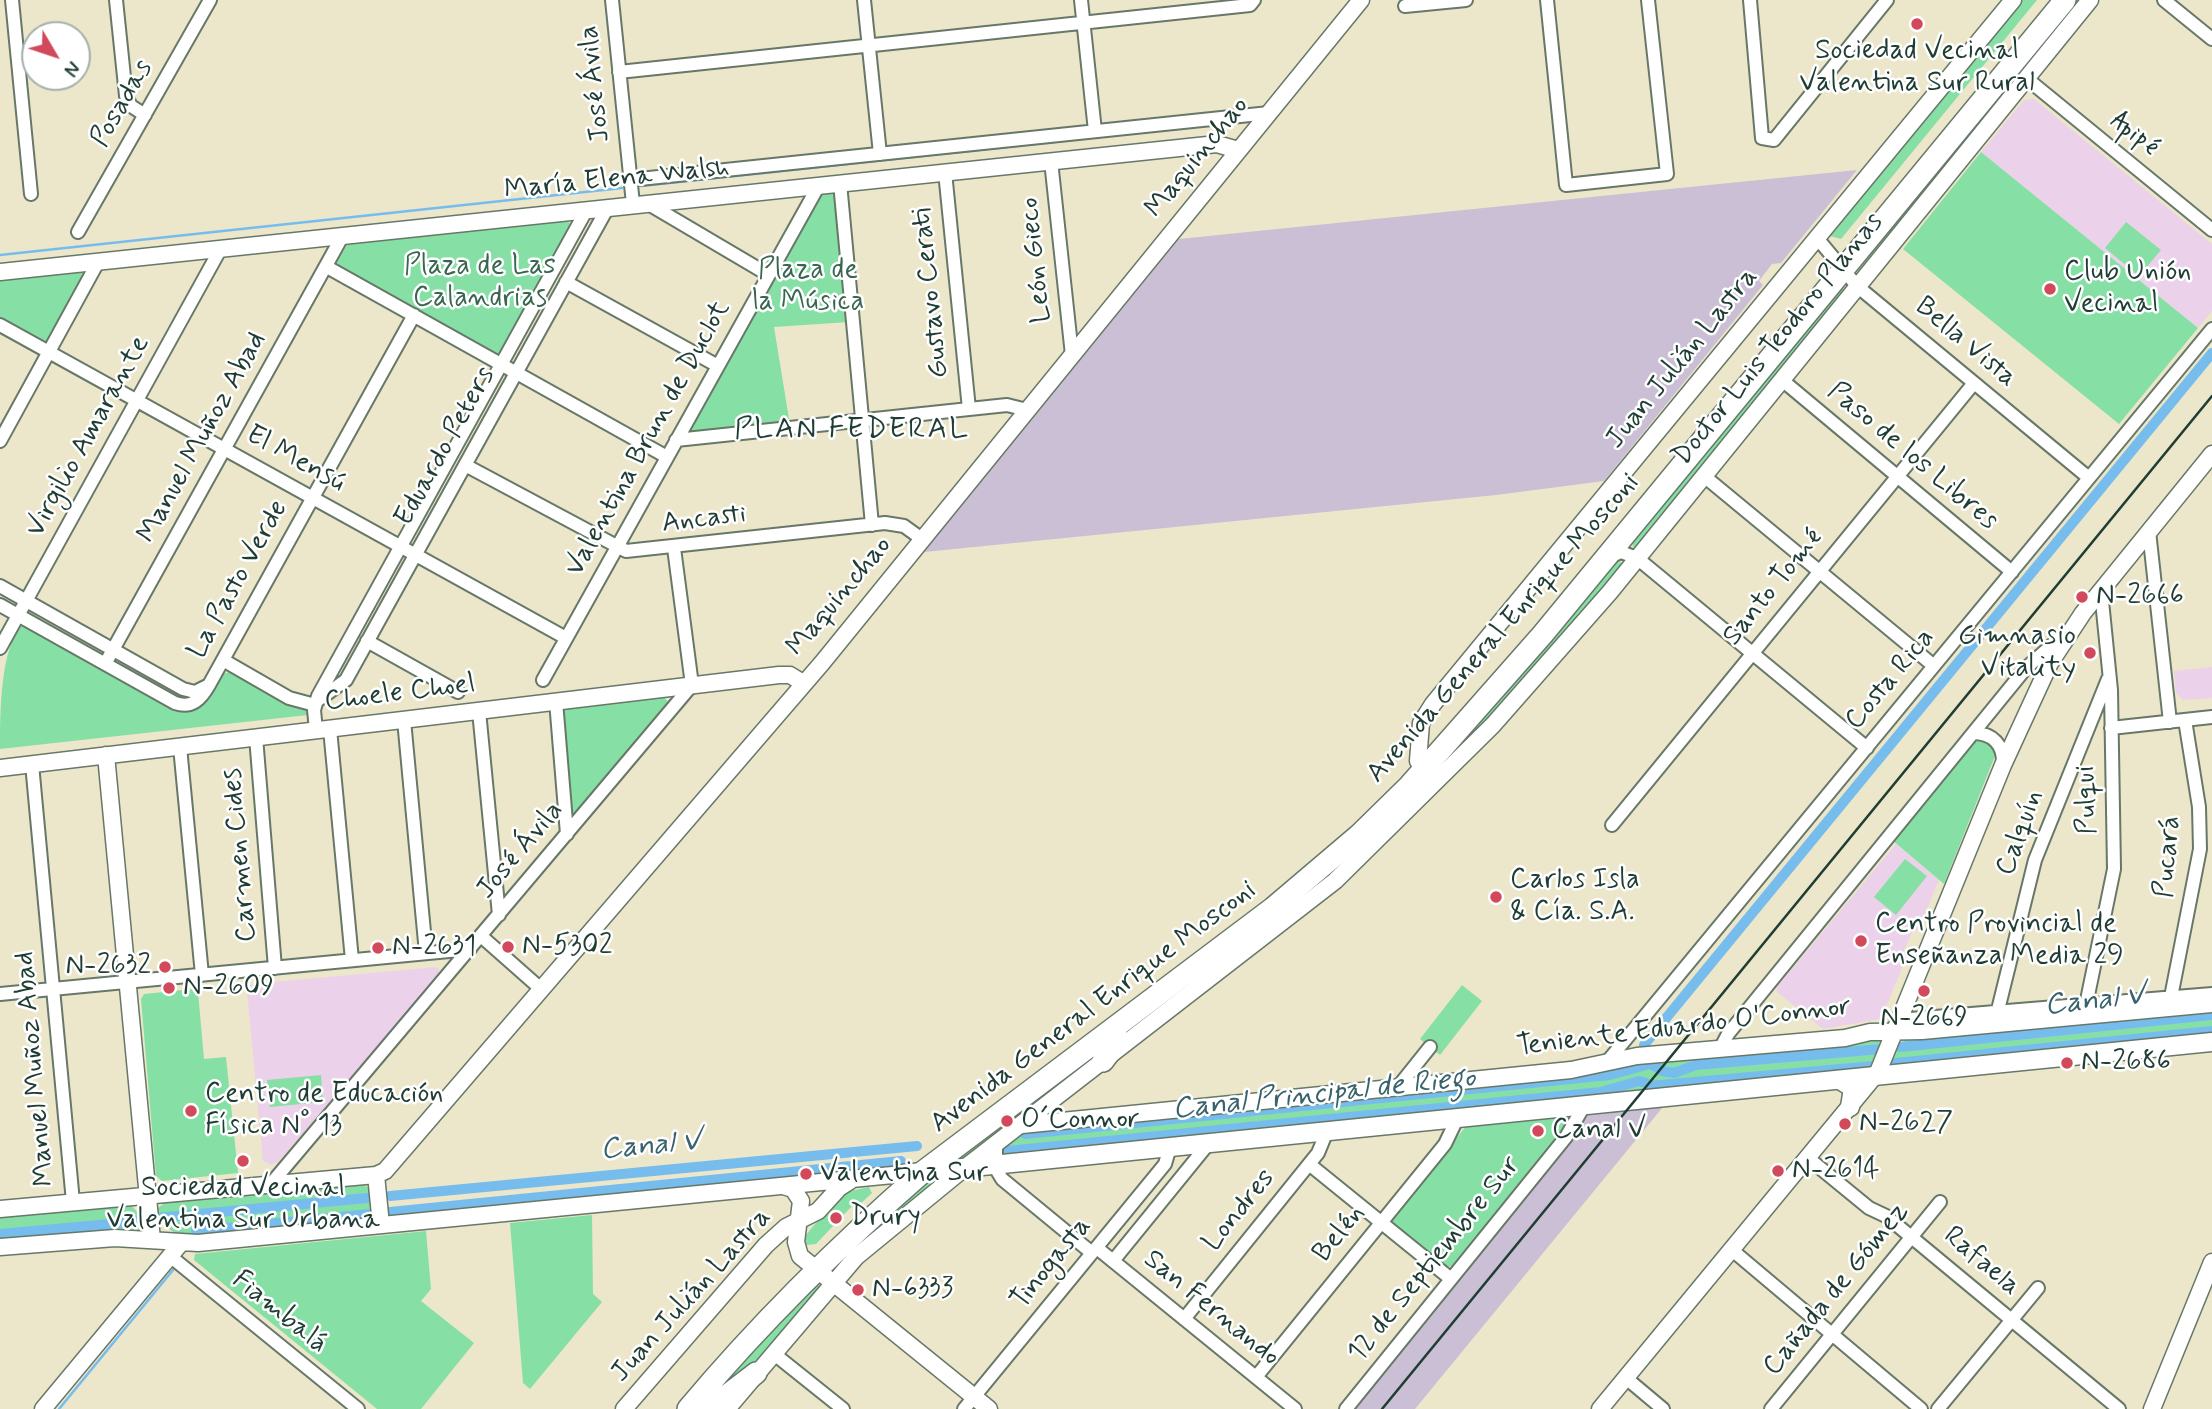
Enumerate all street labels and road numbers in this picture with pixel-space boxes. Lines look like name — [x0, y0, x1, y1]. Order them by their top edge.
street label: José Ávila — [573, 24, 619, 144]
street label: Posadas — [85, 54, 161, 154]
street label: Maquinchao — [1139, 91, 1257, 225]
street label: Apipé — [2103, 105, 2165, 165]
street label: María Elena Walsh — [503, 151, 731, 209]
street label: León Gieco — [1014, 196, 1060, 324]
street label: Gustavo Cerati — [906, 206, 958, 380]
street label: Doctor Luis Teodoro Planas — [1666, 207, 1892, 473]
street label: Juan Julián Lastra — [1600, 262, 1766, 456]
street label: Bella Vista — [1907, 291, 2023, 395]
street label: Valentina Brun de Duclot — [559, 295, 739, 583]
street label: Manuel Muñoz Abad — [131, 327, 275, 549]
street label: Virgilio Amarante — [20, 331, 158, 543]
street label: Eduardo Peters — [388, 362, 504, 532]
street label: Paso de los Libres — [1820, 376, 2004, 538]
street label: El Mensú — [239, 419, 351, 501]
street label: Avenida General Enrique Mosconi — [1360, 467, 1648, 791]
street label: La Pasto Verde — [182, 495, 296, 665]
street label: Ancasti — [660, 498, 748, 542]
street label: Santo Tomé — [1717, 523, 1831, 653]
street label: Maquinchao — [780, 530, 900, 664]
street label: Costa Rica — [1839, 623, 1943, 737]
street label: Choele Choel — [323, 668, 477, 720]
street label: Pulqui — [2070, 765, 2106, 835]
street label: Carmen Cides — [217, 767, 265, 943]
street label: Calquín — [1990, 786, 2052, 880]
street label: José Ávila — [470, 795, 572, 907]
street label: Pucará — [2149, 815, 2189, 899]
street label: Avenida General Enrique Mosconi — [925, 875, 1263, 1141]
street label: Manuel Muñoz Abad — [9, 950, 63, 1188]
street label: Teniente Eduardo O'Connor — [1515, 991, 1853, 1065]
street label: 12 de Septiembre Sur — [1342, 1150, 1528, 1370]
street label: Londres — [1197, 1163, 1283, 1259]
street label: Cañada de Gómez — [1757, 1197, 1917, 1383]
street label: Belén — [1307, 1198, 1373, 1270]
street label: Juan Julián Lastra — [605, 1202, 779, 1390]
street label: Tinogasta — [1005, 1211, 1099, 1317]
street label: Rafaela — [1936, 1220, 2026, 1304]
street label: San Fernando — [1136, 1244, 1286, 1374]
street label: Fiambalá — [224, 1264, 334, 1362]

